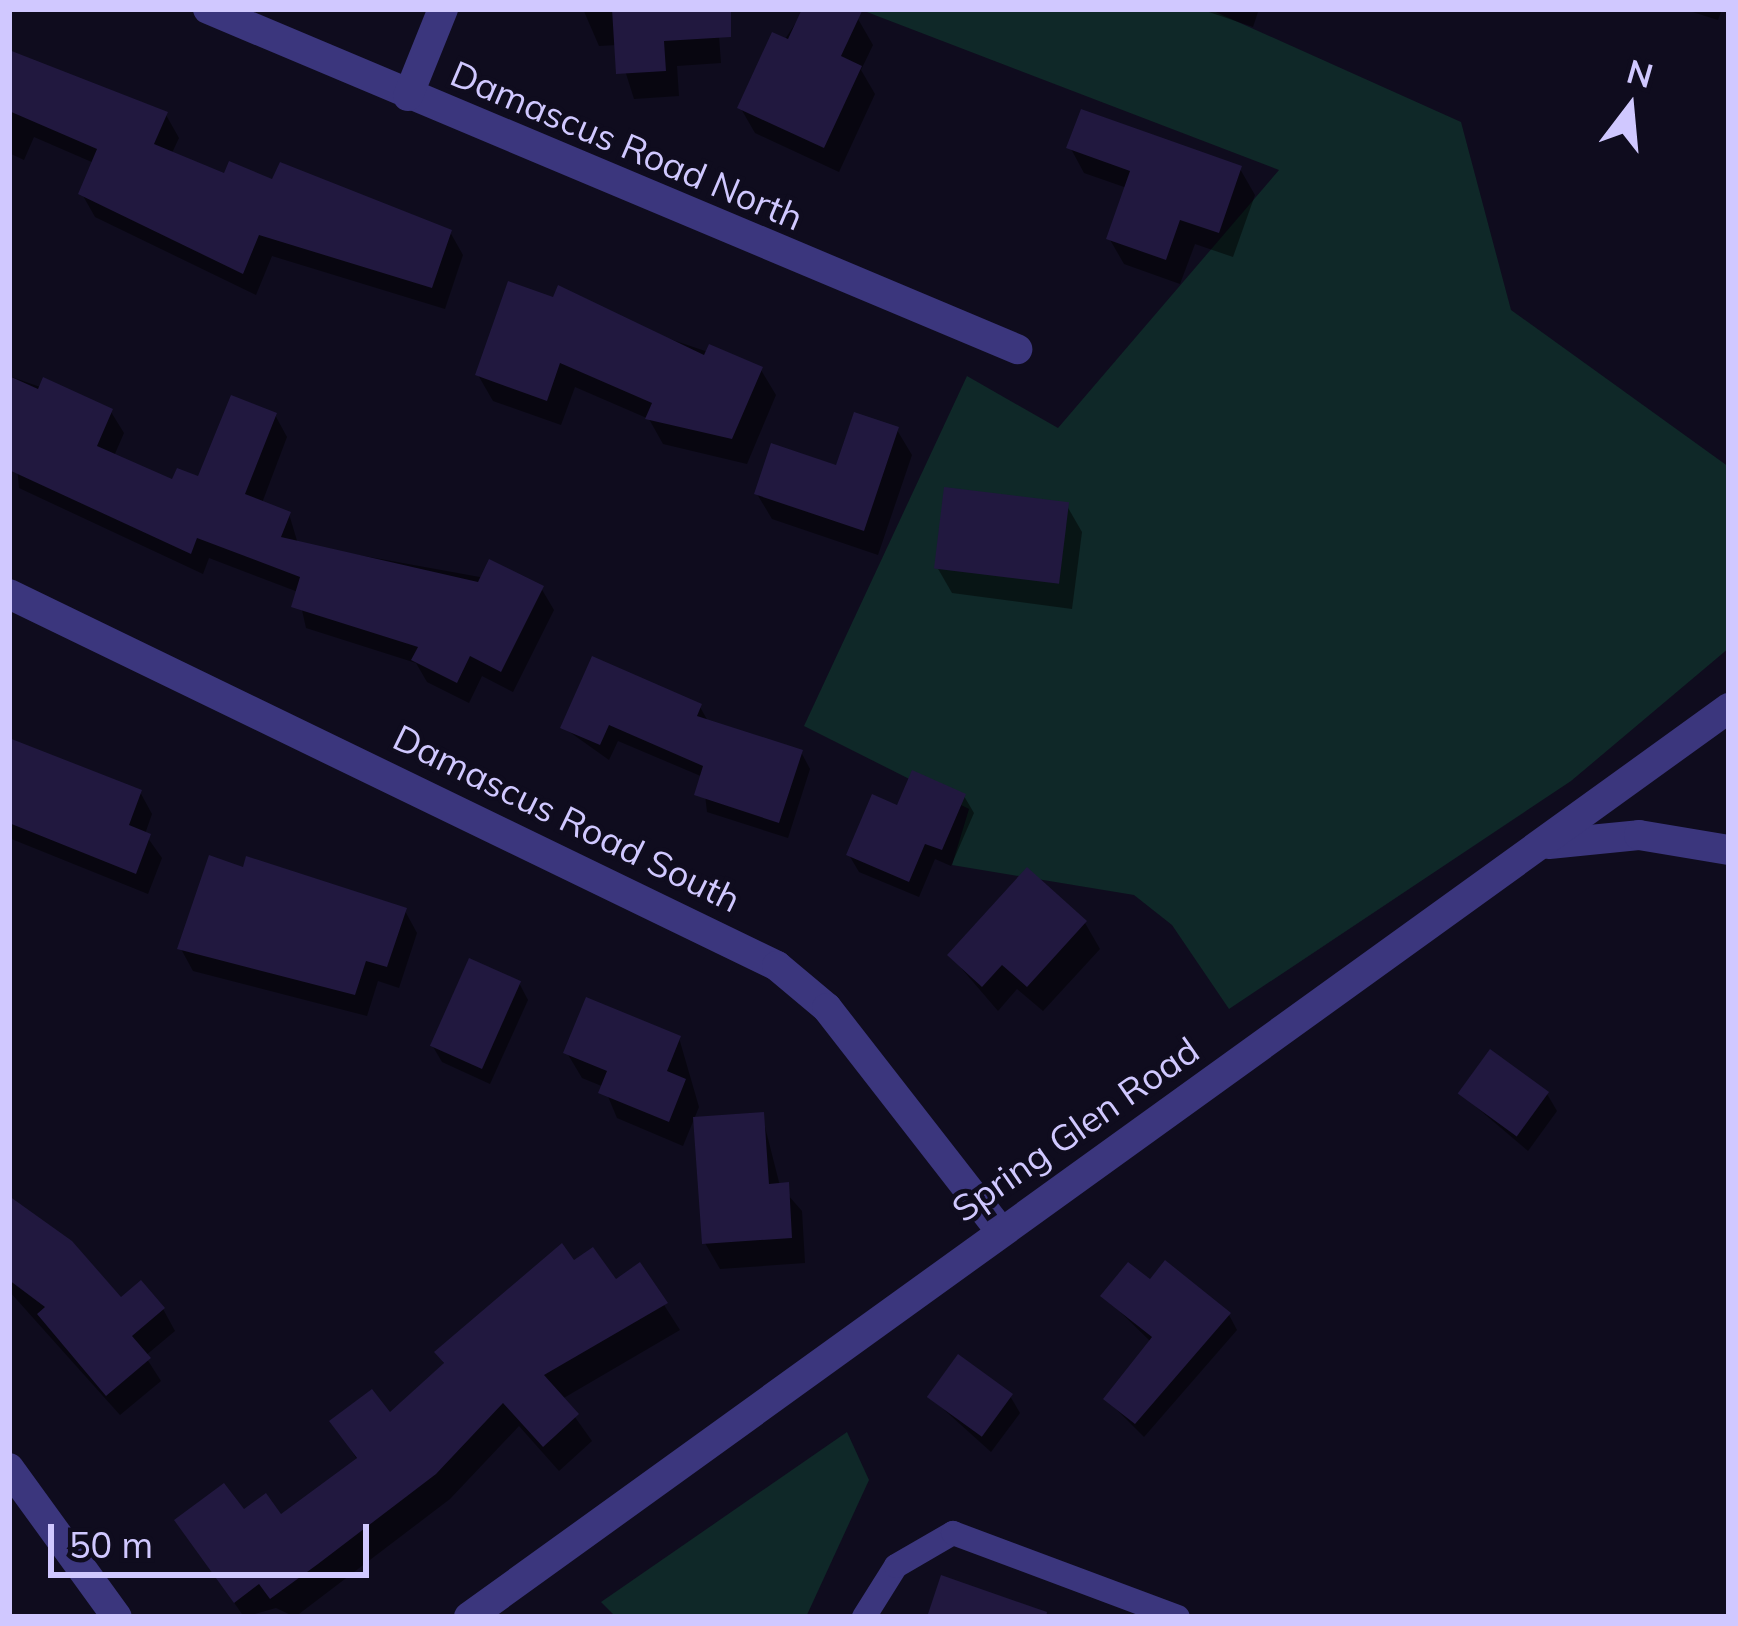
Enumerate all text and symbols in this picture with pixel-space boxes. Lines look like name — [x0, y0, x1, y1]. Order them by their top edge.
north arrow — [1570, 48, 1690, 168]
text: N — [1622, 50, 1658, 96]
street label: Damascus Road North — [444, 51, 810, 239]
street label: Damascus Road South — [387, 715, 747, 921]
street label: Spring Glen Road — [943, 1028, 1207, 1230]
scale bar — [54, 1500, 375, 1574]
text: 50 m — [69, 1522, 153, 1567]

